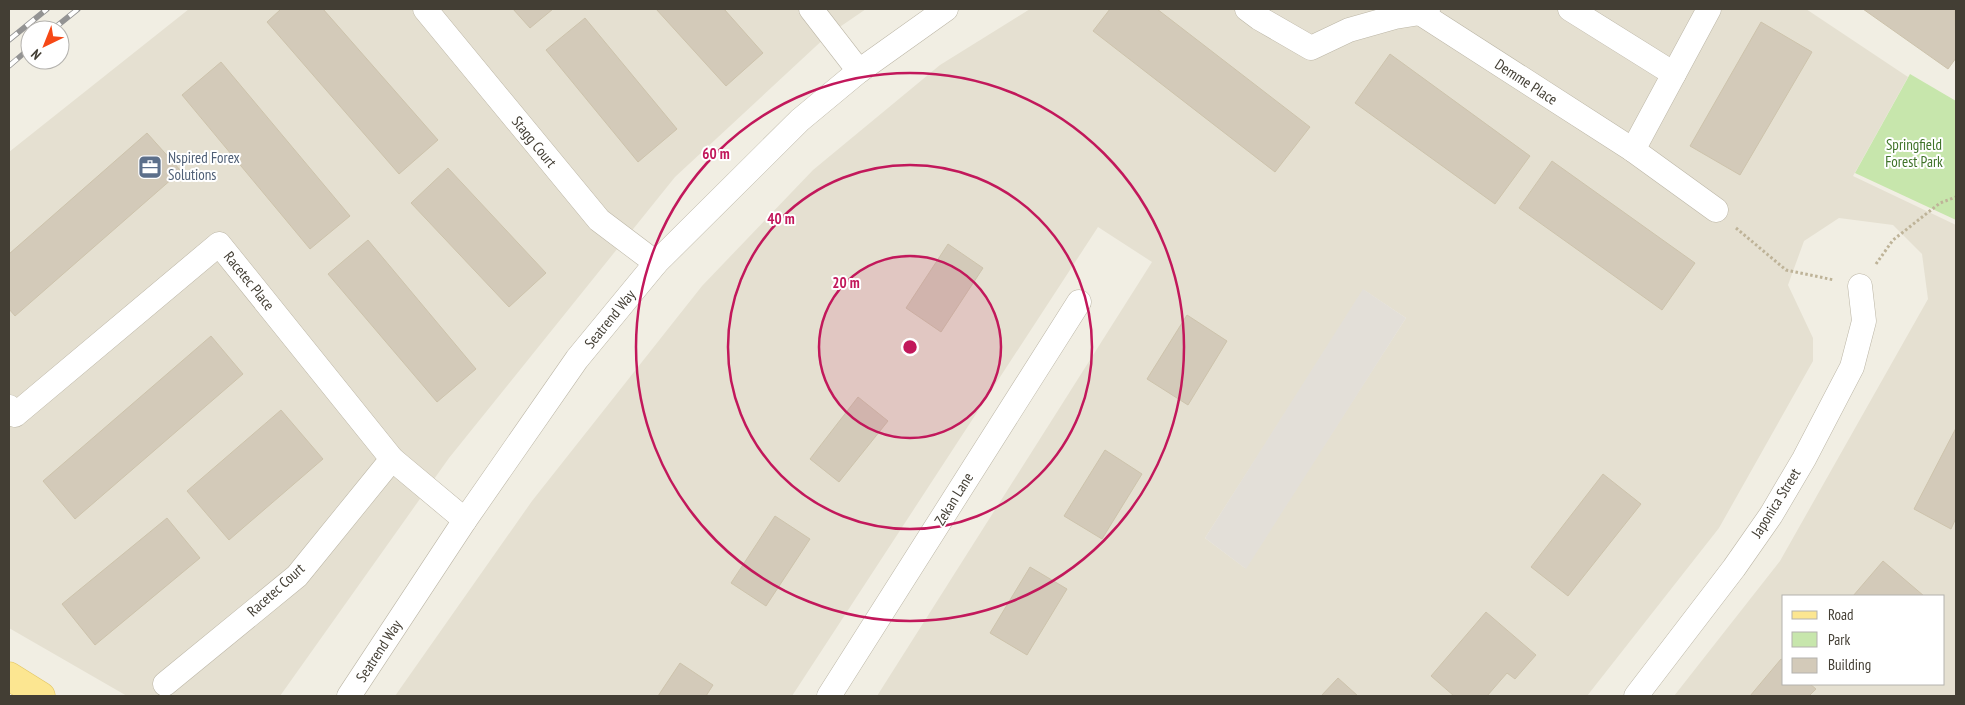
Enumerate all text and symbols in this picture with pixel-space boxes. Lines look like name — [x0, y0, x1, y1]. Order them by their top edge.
north arrow — [20, 20, 70, 70]
text: N — [27, 45, 45, 64]
street label: Demme Place — [1492, 54, 1561, 109]
street label: Stagg Court — [508, 112, 561, 171]
park label: Springfield Forest Park — [1885, 135, 1943, 171]
text: 60 m — [702, 144, 730, 163]
place label: Nspired Forex Solutions — [168, 148, 240, 184]
office icon: Nspired Forex Solutions — [137, 154, 163, 180]
text: 40 m — [767, 209, 795, 228]
street label: Racetec Place — [220, 247, 279, 314]
text: 20 m — [832, 273, 860, 292]
street label: Seatrend Way — [580, 285, 639, 352]
centre of rings — [901, 338, 919, 356]
street label: Japonica Street — [1746, 465, 1804, 542]
street label: Zekan Lane — [930, 469, 977, 529]
street label: Racetec Court — [243, 559, 308, 620]
legend — [1782, 595, 1945, 685]
text: Road — [1828, 605, 1854, 624]
street label: Seatrend Way — [351, 616, 406, 685]
text: Park — [1828, 630, 1850, 649]
text: Building — [1828, 655, 1871, 674]

